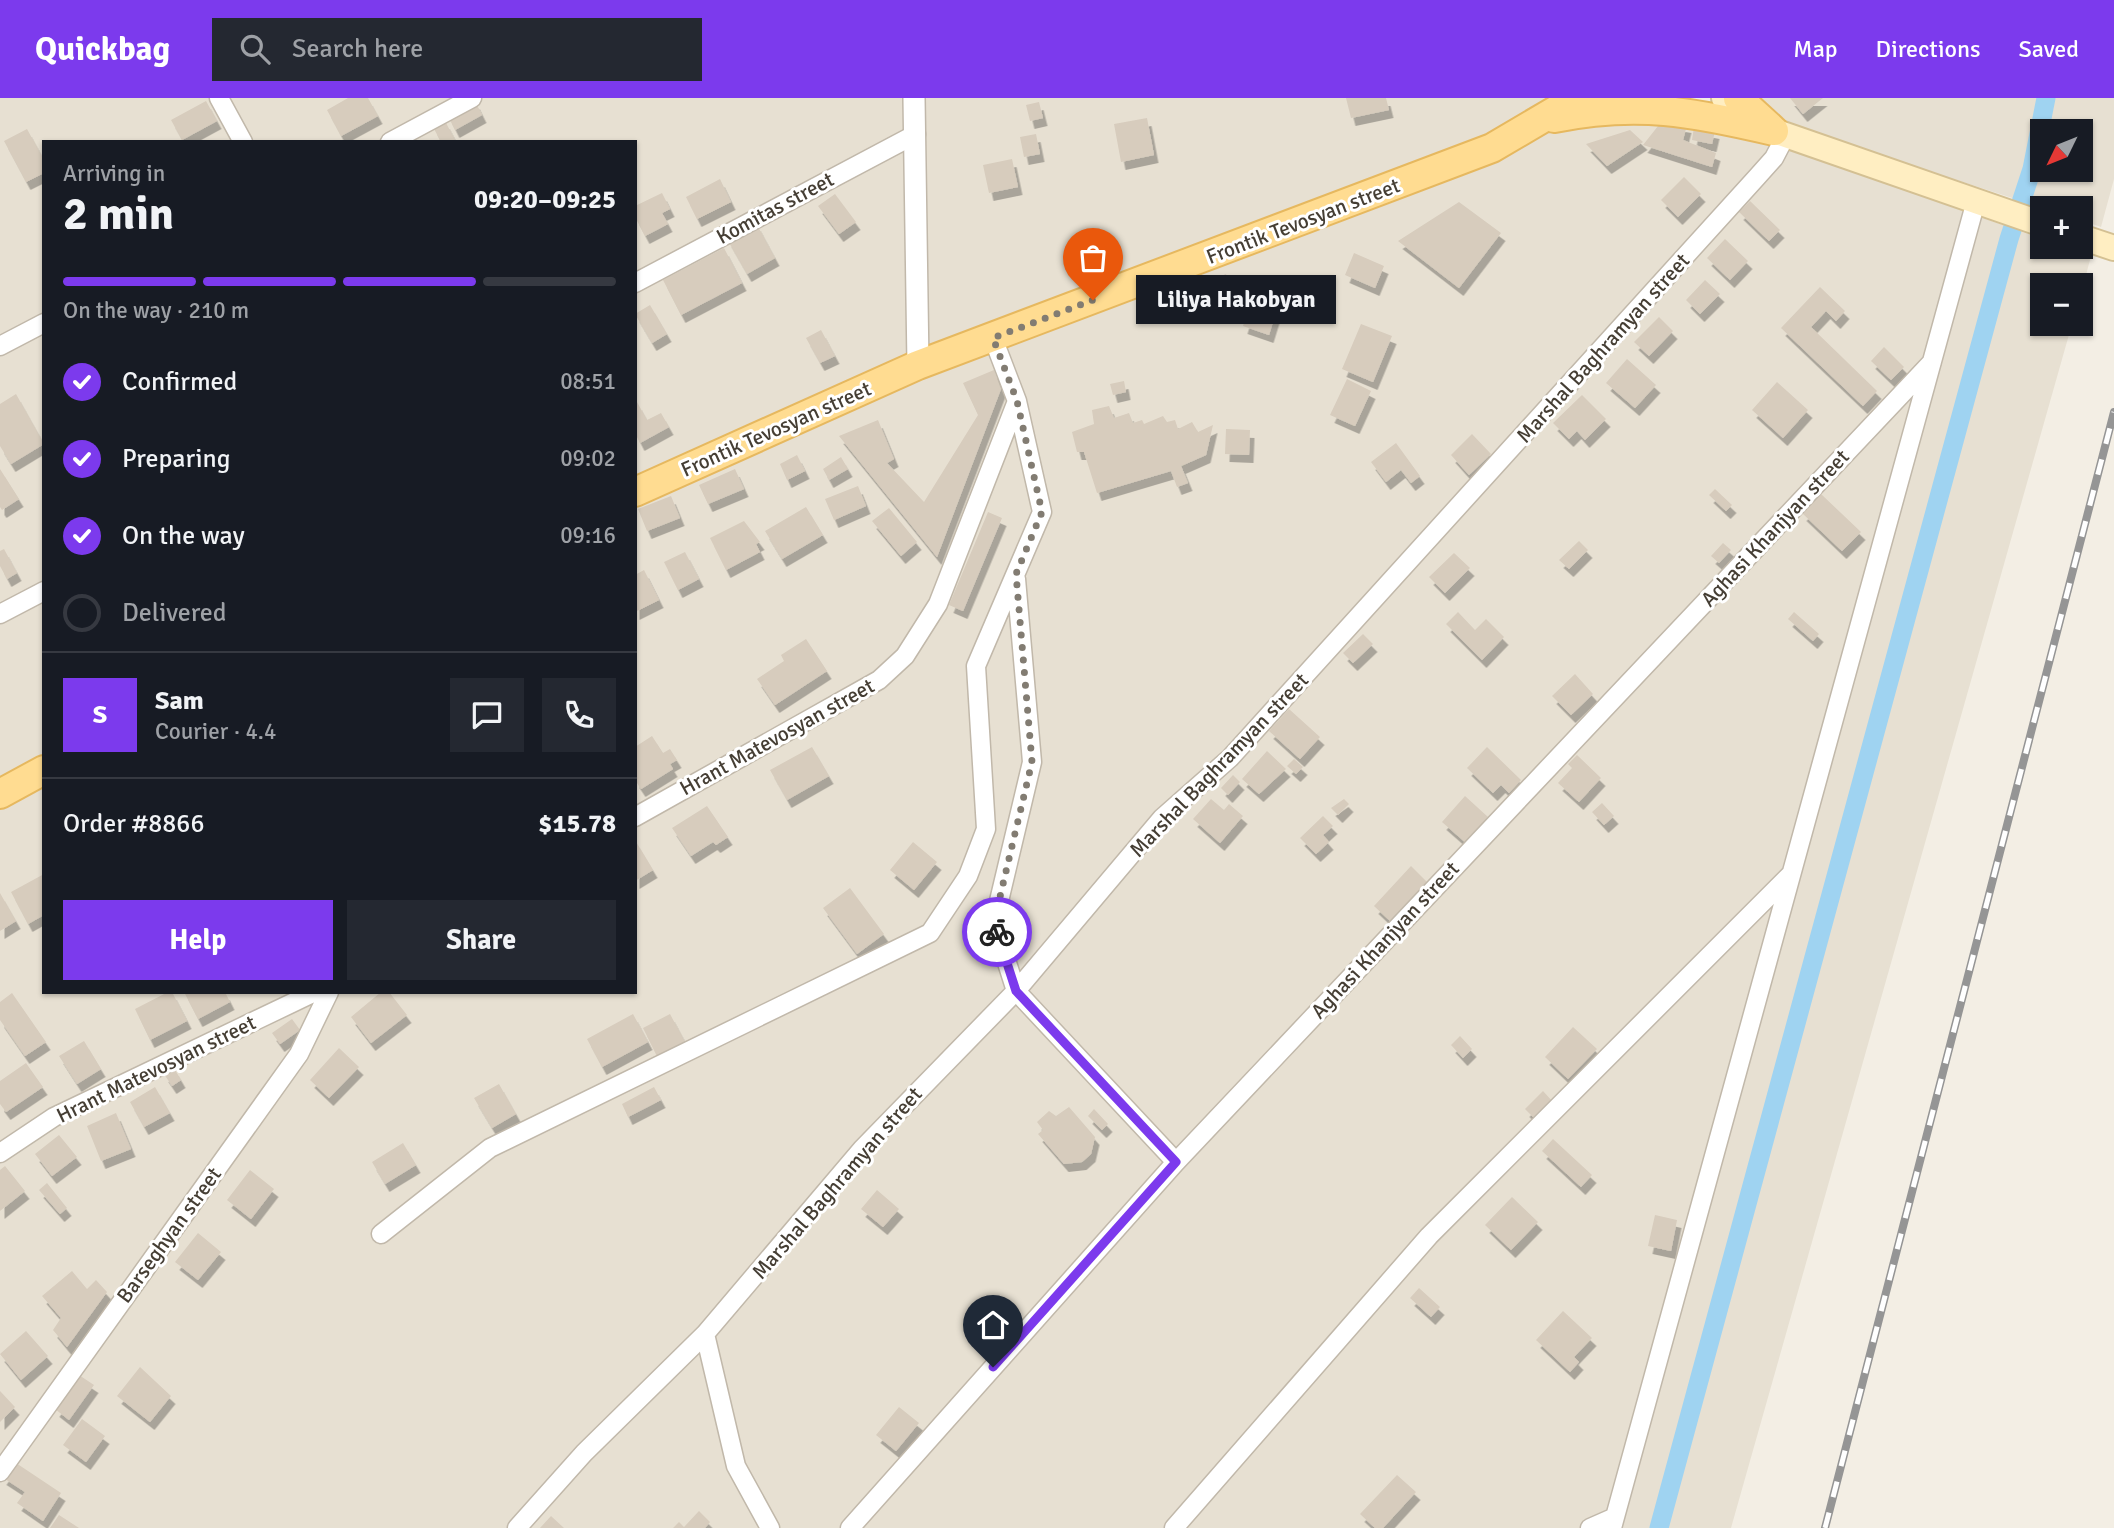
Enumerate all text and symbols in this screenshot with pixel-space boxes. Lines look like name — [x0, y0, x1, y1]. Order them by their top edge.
search box — [212, 18, 702, 81]
text: Quickbag — [35, 29, 170, 70]
icon: search — [236, 30, 274, 68]
text: Search here — [292, 33, 423, 65]
text: Map — [1793, 34, 1838, 64]
text: Directions — [1876, 34, 1981, 64]
text: Saved — [2019, 34, 2079, 64]
north arrow — [2030, 119, 2093, 182]
map controls — [2030, 119, 2093, 336]
text: Arriving in — [63, 159, 165, 188]
street label: Komitas street — [712, 166, 838, 250]
street label: Frontik Tevosyan street — [1203, 172, 1403, 270]
text: 09:20–09:25 — [474, 184, 616, 216]
text: 2 min — [63, 186, 174, 242]
button: + — [2030, 196, 2093, 259]
pin — [1063, 228, 1123, 300]
icon: bag — [1074, 239, 1112, 277]
street label: Marshal Baghramyan street — [1511, 248, 1695, 448]
button: − — [2030, 273, 2093, 336]
callout: Liliya Hakobyan — [1135, 276, 1334, 325]
text: Liliya Hakobyan — [1156, 285, 1316, 314]
text: On the way · 210 m — [63, 296, 249, 325]
icon: check — [63, 363, 101, 401]
text: Confirmed — [122, 366, 237, 398]
text: 08:51 — [560, 367, 616, 396]
street label: Frontik Tevosyan street — [677, 375, 875, 483]
icon: check — [63, 440, 101, 478]
text: Preparing — [122, 443, 230, 475]
text: 09:02 — [560, 444, 616, 473]
street label: Aghasi Khanjyan street — [1695, 444, 1855, 612]
icon: check — [63, 517, 101, 555]
text: On the way — [122, 520, 245, 552]
text: 09:16 — [560, 521, 616, 550]
text: Delivered — [122, 597, 227, 629]
street label: Marshal Baghramyan street — [1124, 667, 1314, 863]
street label: Hrant Matevosyan street — [675, 673, 879, 801]
button: chat — [450, 678, 524, 752]
button: phone — [542, 678, 616, 752]
text: Sam — [155, 685, 204, 717]
text: S — [93, 699, 107, 731]
text: Courier · 4.4 — [155, 717, 276, 746]
text: Order #8866 — [63, 808, 204, 840]
text: $15.78 — [538, 808, 616, 840]
street label: Aghasi Khanjyan street — [1305, 856, 1465, 1024]
courier — [962, 897, 1032, 967]
button: Help — [63, 900, 333, 980]
button: Share — [347, 900, 616, 980]
icon: bike — [978, 913, 1016, 951]
street label: Hrant Matevosyan street — [52, 1009, 260, 1129]
street label: Marshal Baghramyan street — [746, 1082, 928, 1284]
street label: Barseghyan street — [111, 1162, 227, 1308]
pin — [963, 1295, 1023, 1367]
icon: home — [974, 1306, 1012, 1344]

